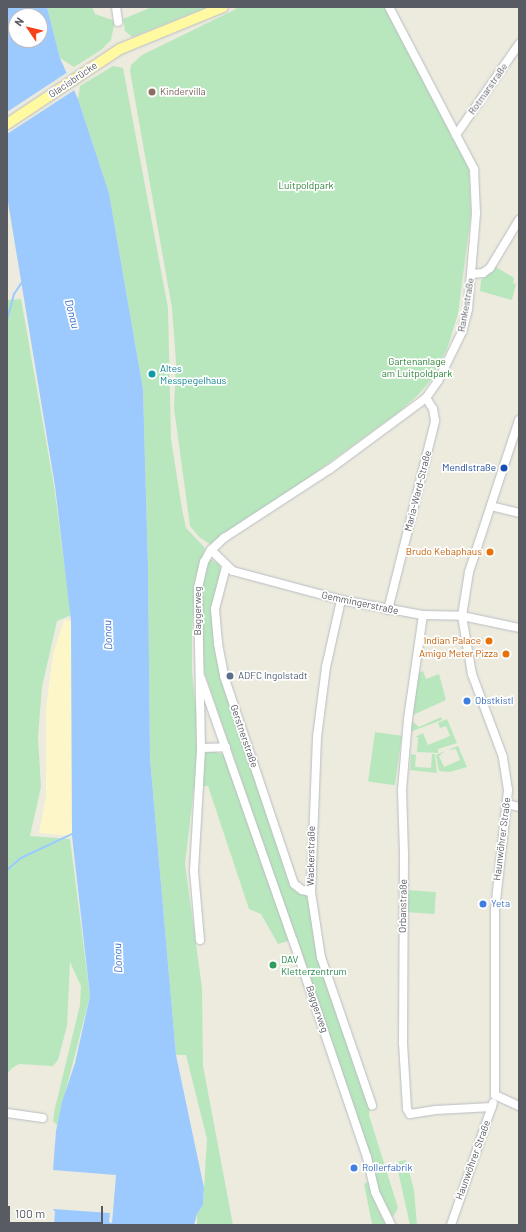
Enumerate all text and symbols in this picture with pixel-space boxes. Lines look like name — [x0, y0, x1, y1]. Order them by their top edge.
north arrow — [8, 8, 48, 48]
text: N — [11, 15, 26, 28]
street label: Glacisbrücke — [46, 59, 100, 101]
street label: Rotmarstraße — [466, 61, 510, 117]
place label: Kindervilla — [160, 86, 206, 98]
marker: Kindervilla — [147, 87, 157, 97]
park label: Luitpoldpark — [278, 180, 334, 192]
street label: Rankestraße — [455, 277, 477, 333]
water label: Donau — [62, 298, 82, 330]
park label: Gartenanlage am Luitpoldpark — [382, 355, 452, 378]
place label: Altes Messpegelhaus — [160, 362, 226, 386]
marker: Altes Messpegelhaus — [147, 369, 157, 379]
street label: Maria-Ward-Straße — [402, 449, 434, 533]
place label: Mendlstraße — [442, 462, 496, 474]
marker: Mendlstraße — [499, 463, 509, 473]
place label: Brudo Kebaphaus — [406, 546, 482, 558]
marker: Brudo Kebaphaus — [485, 547, 495, 557]
street label: Baggerweg — [192, 587, 204, 635]
street label: Gemmingerstraße — [320, 589, 400, 617]
water label: Donau — [101, 620, 115, 650]
place label: Indian Palace — [424, 635, 481, 647]
marker: Indian Palace — [484, 636, 494, 646]
place label: Amigo Meter Pizza — [419, 648, 498, 660]
marker: Amigo Meter Pizza — [501, 649, 511, 659]
place label: ADFC Ingolstadt — [238, 670, 308, 682]
marker: ADFC Ingolstadt — [225, 671, 235, 681]
place label: Obstkistl — [475, 695, 513, 707]
marker: Obstkistl — [462, 696, 472, 706]
street label: Gerstnerstraße — [228, 703, 260, 769]
street label: Haunwöhrer Straße — [491, 797, 513, 881]
street label: Wackerstraße — [304, 826, 318, 886]
street label: Orbanstraße — [397, 879, 409, 933]
place label: Yeta — [491, 898, 510, 910]
marker: Yeta — [478, 899, 488, 909]
water label: Donau — [111, 943, 125, 973]
place label: DAV Kletterzentrum — [281, 953, 347, 976]
marker: DAV Kletterzentrum — [268, 960, 278, 970]
street label: Baggerweg — [303, 984, 331, 1034]
street label: Haunwöhrer Straße — [453, 1119, 493, 1201]
place label: Rollerfabrik — [362, 1162, 412, 1174]
marker: Rollerfabrik — [349, 1163, 359, 1173]
scale bar — [10, 1198, 105, 1224]
text: 100 m — [15, 1206, 45, 1220]

